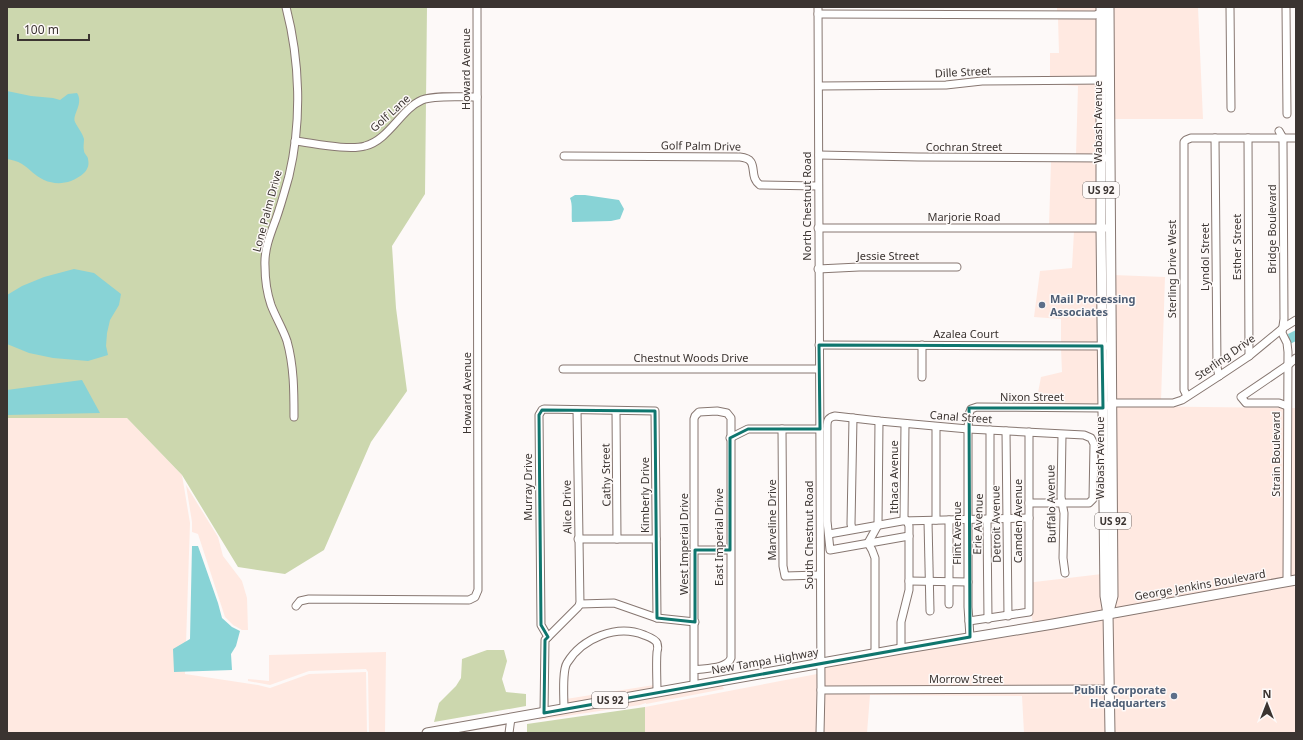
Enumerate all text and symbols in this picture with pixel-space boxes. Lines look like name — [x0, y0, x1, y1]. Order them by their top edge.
scale bar — [18, 16, 89, 42]
text: 100 m — [24, 21, 59, 38]
street label: Howard Avenue — [458, 28, 473, 110]
street label: Dille Street — [934, 63, 992, 80]
street label: Wabash Avenue — [1090, 81, 1105, 163]
street label: Golf Lane — [366, 91, 413, 135]
street label: Golf Palm Drive — [661, 137, 741, 154]
street label: Cochran Street — [926, 139, 1002, 154]
street label: North Chestnut Road — [799, 151, 814, 261]
street label: Lone Palm Drive — [248, 168, 285, 254]
road number: US 92 — [1083, 182, 1119, 198]
street label: Bridge Boulevard — [1264, 184, 1279, 274]
street label: Marjorie Road — [927, 209, 1001, 224]
street label: Esther Street — [1229, 214, 1244, 280]
street label: Sterling Drive West — [1164, 220, 1179, 318]
street label: Lyndol Street — [1197, 223, 1212, 291]
street label: Jessie Street — [856, 248, 919, 263]
place label: Mail Processing Associates — [1050, 291, 1136, 319]
marker: Mail Processing Associates — [1037, 300, 1047, 310]
street label: Azalea Court — [933, 326, 999, 341]
street label: Sterling Drive — [1192, 330, 1258, 383]
street label: Chestnut Woods Drive — [633, 350, 749, 365]
street label: Howard Avenue — [459, 352, 474, 434]
street label: Nixon Street — [1000, 389, 1064, 404]
street label: Canal Street — [929, 407, 993, 426]
street label: Strain Boulevard — [1268, 411, 1283, 497]
street label: Wabash Avenue — [1092, 417, 1107, 499]
street label: Ithaca Avenue — [886, 440, 901, 514]
street label: Cathy Street — [597, 443, 614, 507]
street label: Murray Drive — [520, 453, 535, 521]
street label: Kimberly Drive — [637, 457, 652, 533]
street label: Buffalo Avenue — [1042, 465, 1059, 543]
street label: Marveline Drive — [764, 479, 779, 561]
street label: Camden Avenue — [1010, 479, 1025, 563]
street label: Alice Drive — [559, 480, 574, 534]
street label: South Chestnut Road — [801, 480, 816, 590]
street label: Detroit Avenue — [987, 485, 1004, 563]
street label: East Imperial Drive — [711, 488, 726, 586]
street label: West Imperial Drive — [676, 493, 691, 595]
street label: Erie Avenue — [969, 493, 986, 555]
street label: Flint Avenue — [949, 501, 964, 565]
road number: US 92 — [1095, 513, 1131, 529]
street label: George Jenkins Boulevard — [1133, 566, 1267, 603]
street label: New Tampa Highway — [710, 644, 820, 677]
street label: Morrow Street — [929, 671, 1003, 686]
place label: Publix Corporate Headquarters — [1074, 682, 1166, 710]
north arrow — [1247, 684, 1287, 724]
text: N — [1263, 686, 1271, 701]
marker: Publix Corporate Headquarters — [1169, 691, 1179, 701]
road number: US 92 — [592, 692, 628, 708]

